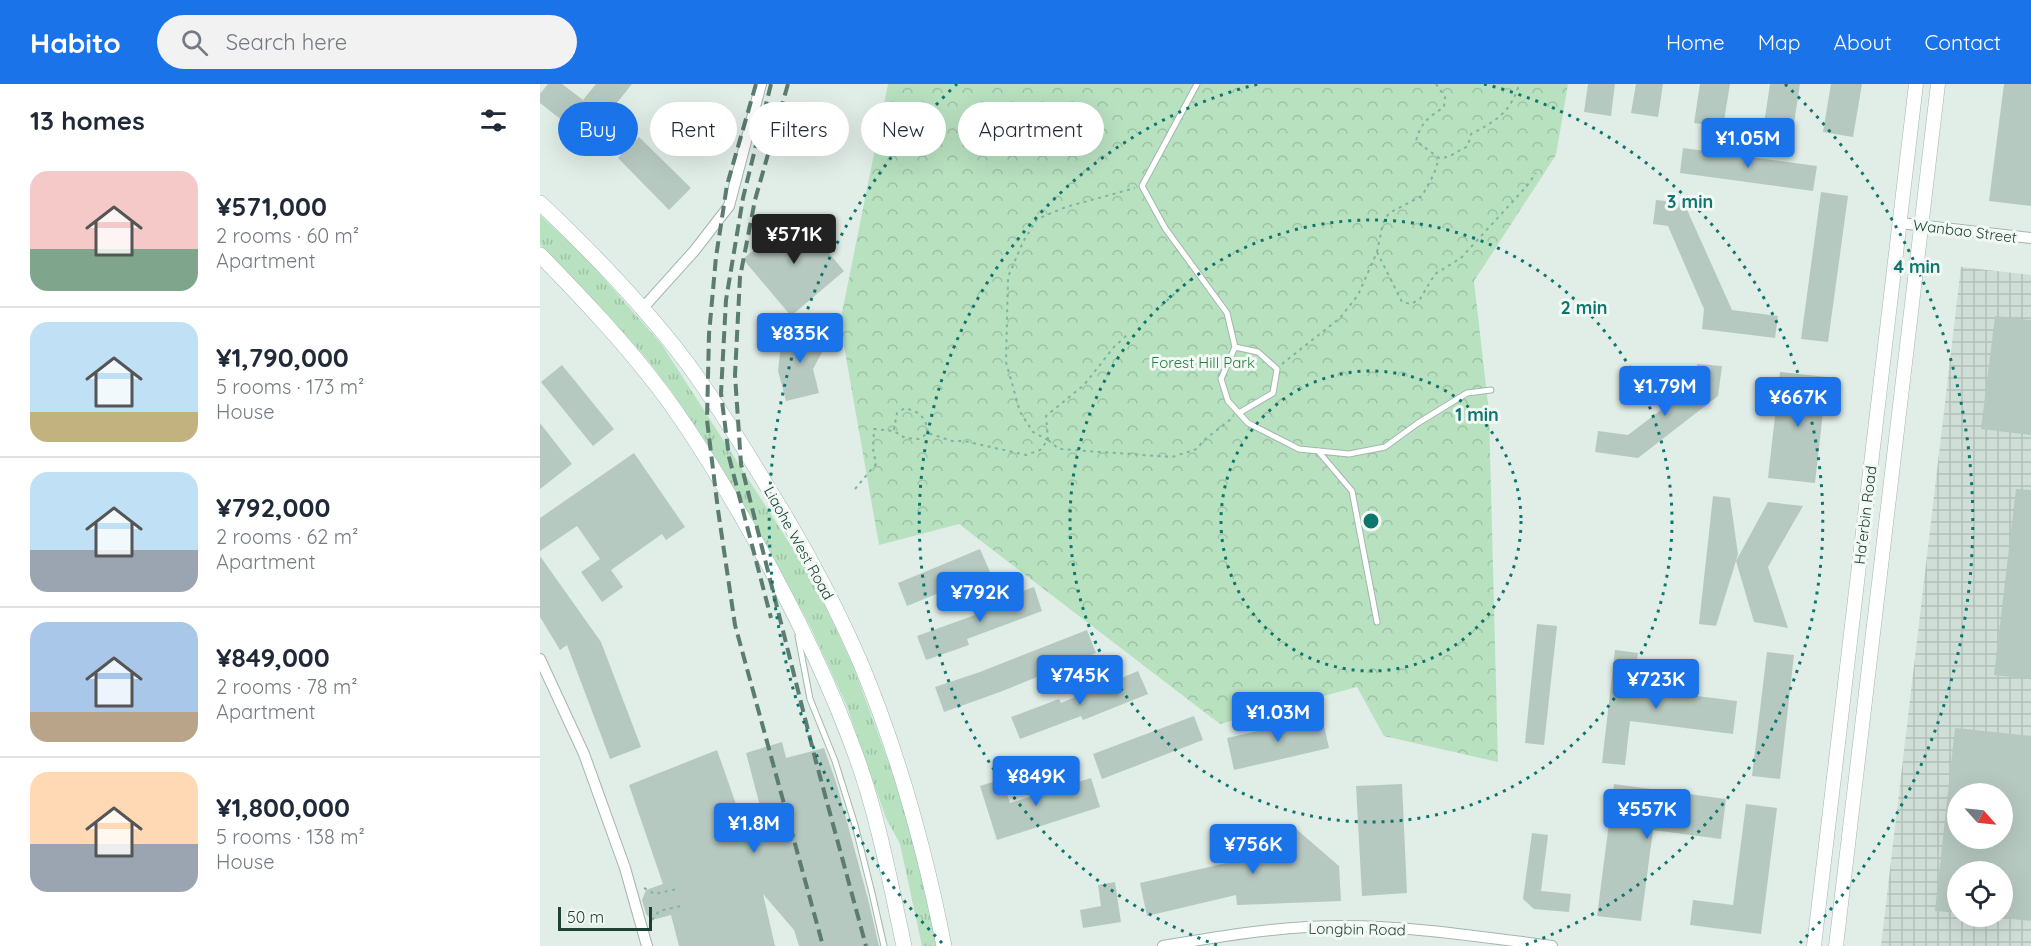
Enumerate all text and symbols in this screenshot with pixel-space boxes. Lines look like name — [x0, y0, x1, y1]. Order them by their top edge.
search box — [157, 15, 577, 69]
text: Habito — [30, 25, 121, 60]
icon: search — [178, 26, 211, 59]
text: Search here — [226, 28, 347, 56]
text: Home — [1666, 29, 1725, 55]
text: Map — [1758, 29, 1801, 55]
text: About — [1834, 29, 1892, 55]
text: Contact — [1925, 29, 2001, 55]
chip: Buy — [558, 102, 638, 156]
chip: Rent — [650, 102, 737, 156]
chip: Filters — [749, 102, 849, 156]
chip: New — [861, 102, 946, 156]
chip: Apartment — [958, 102, 1104, 156]
text: 13 homes — [30, 104, 145, 137]
icon: filters — [477, 104, 510, 137]
pin: ¥1.05M — [1699, 118, 1797, 169]
text: ¥1.05M — [1716, 125, 1780, 150]
text: ¥571,000 — [216, 190, 327, 223]
text: 3 min — [1667, 190, 1713, 213]
icon: home — [78, 195, 150, 267]
pin: ¥571K — [752, 214, 836, 265]
street label: Wanbao Street — [1912, 215, 2018, 247]
text: ¥571K — [766, 221, 822, 246]
text: 2 rooms · 60 m² — [216, 223, 359, 248]
text: Apartment — [216, 248, 316, 273]
text: 4 min — [1893, 255, 1941, 278]
text: 2 min — [1561, 296, 1607, 319]
pin: ¥835K — [758, 313, 842, 364]
text: ¥835K — [771, 320, 829, 345]
text: ¥1,790,000 — [216, 341, 349, 374]
icon: home — [78, 346, 150, 418]
park label: Forest Hill Park — [1151, 353, 1255, 372]
pin: ¥1.79M — [1616, 366, 1714, 417]
text: ¥1.79M — [1633, 373, 1697, 398]
text: 5 rooms · 173 m² — [216, 374, 364, 399]
pin: ¥667K — [1756, 377, 1840, 428]
text: ¥667K — [1769, 384, 1827, 409]
text: House — [216, 399, 275, 424]
text: 1 min — [1455, 403, 1499, 426]
street label: Ha'erbin Road — [1850, 465, 1880, 565]
street label: Liaohe West Road — [760, 483, 838, 603]
text: ¥792,000 — [216, 491, 330, 524]
icon: home — [78, 496, 150, 568]
centre of rings — [1361, 511, 1381, 531]
text: 2 rooms · 62 m² — [216, 524, 358, 549]
text: Apartment — [216, 549, 316, 574]
pin: ¥792K — [938, 572, 1022, 623]
text: ¥792K — [951, 579, 1009, 604]
text: ¥849,000 — [216, 641, 330, 674]
icon: home — [78, 646, 150, 718]
pin: ¥745K — [1038, 655, 1122, 706]
pin: ¥723K — [1614, 659, 1698, 710]
text: ¥745K — [1051, 662, 1109, 687]
text: ¥723K — [1627, 666, 1685, 691]
text: 2 rooms · 78 m² — [216, 674, 358, 699]
pin: ¥1.03M — [1229, 692, 1327, 743]
text: Apartment — [216, 699, 316, 724]
text: ¥1.03M — [1246, 699, 1310, 724]
pin: ¥849K — [994, 756, 1078, 807]
text: ¥849K — [1007, 763, 1065, 788]
north arrow — [1947, 783, 2013, 849]
map controls — [1947, 783, 2013, 927]
pin: ¥557K — [1605, 789, 1689, 840]
text: ¥1,800,000 — [216, 791, 350, 824]
icon: home — [78, 796, 150, 868]
text: ¥557K — [1617, 796, 1677, 821]
pin: ¥1.8M — [712, 803, 796, 854]
text: ¥1.8M — [728, 810, 780, 835]
text: 5 rooms · 138 m² — [216, 824, 365, 849]
pin: ¥756K — [1211, 824, 1295, 875]
text: ¥756K — [1224, 831, 1282, 856]
text: House — [216, 849, 275, 874]
button: locate — [1947, 861, 2013, 927]
scale bar — [558, 904, 652, 932]
text: 50 m — [567, 907, 604, 927]
street label: Longbin Road — [1308, 919, 1406, 939]

